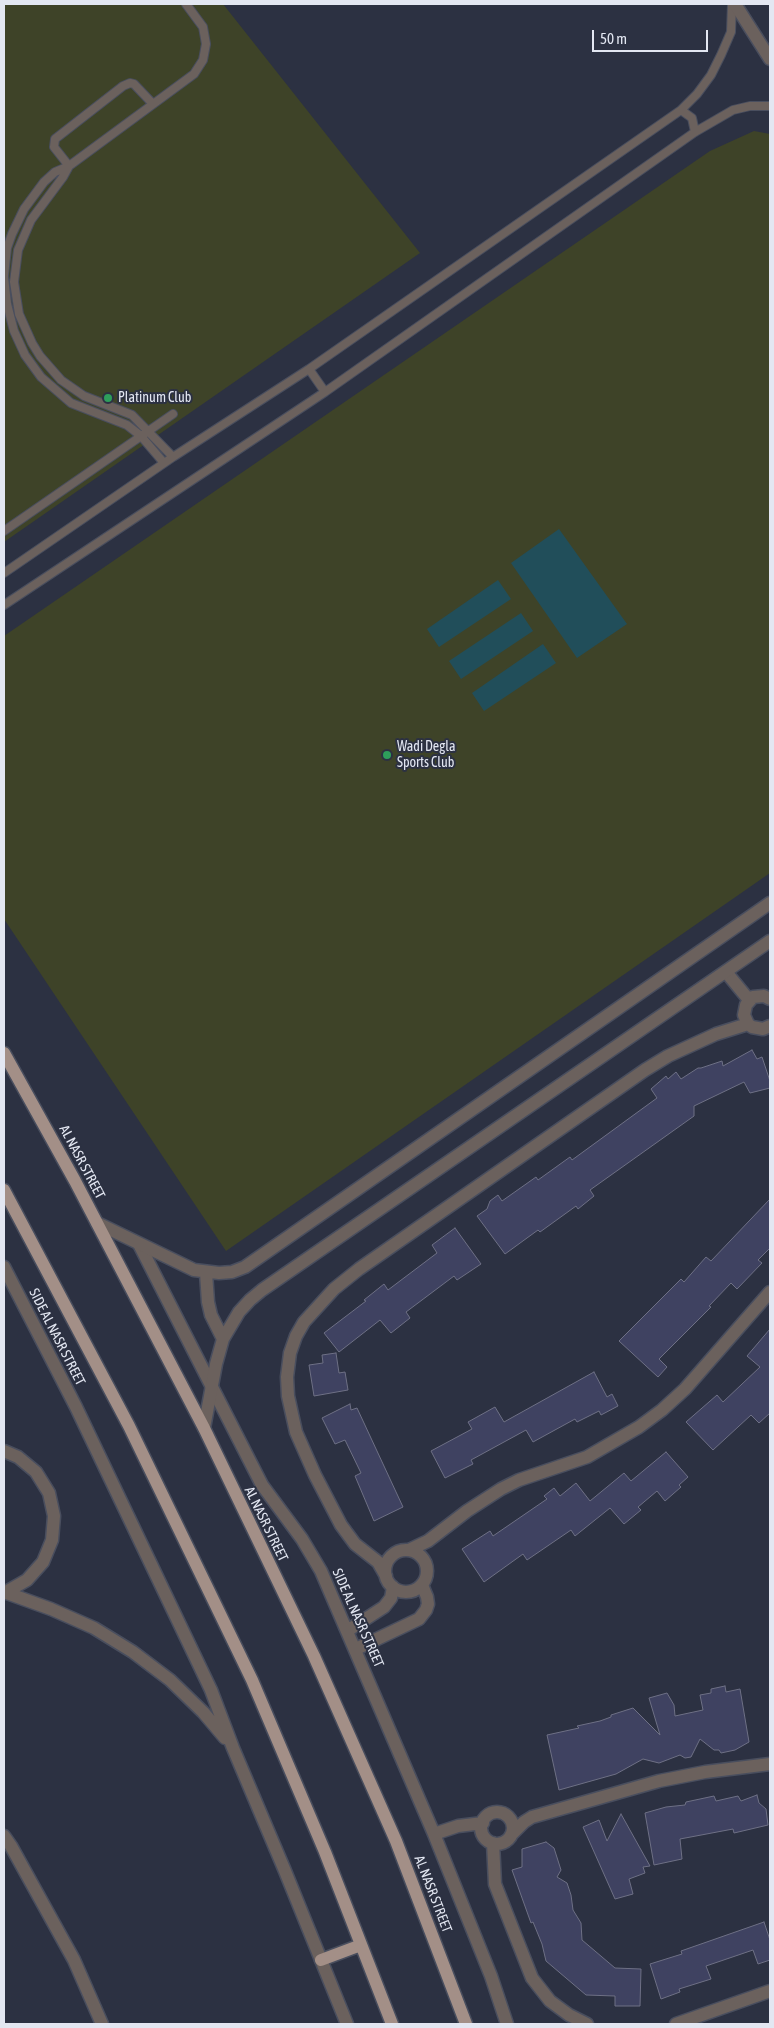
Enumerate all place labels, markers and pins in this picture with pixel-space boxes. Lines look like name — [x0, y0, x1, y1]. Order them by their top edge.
place label: Platinum Club — [118, 390, 191, 406]
marker: Platinum Club — [102, 392, 114, 404]
place label: Wadi Degla Sports Club — [397, 739, 455, 772]
marker: Wadi Degla Sports Club — [381, 749, 393, 761]

